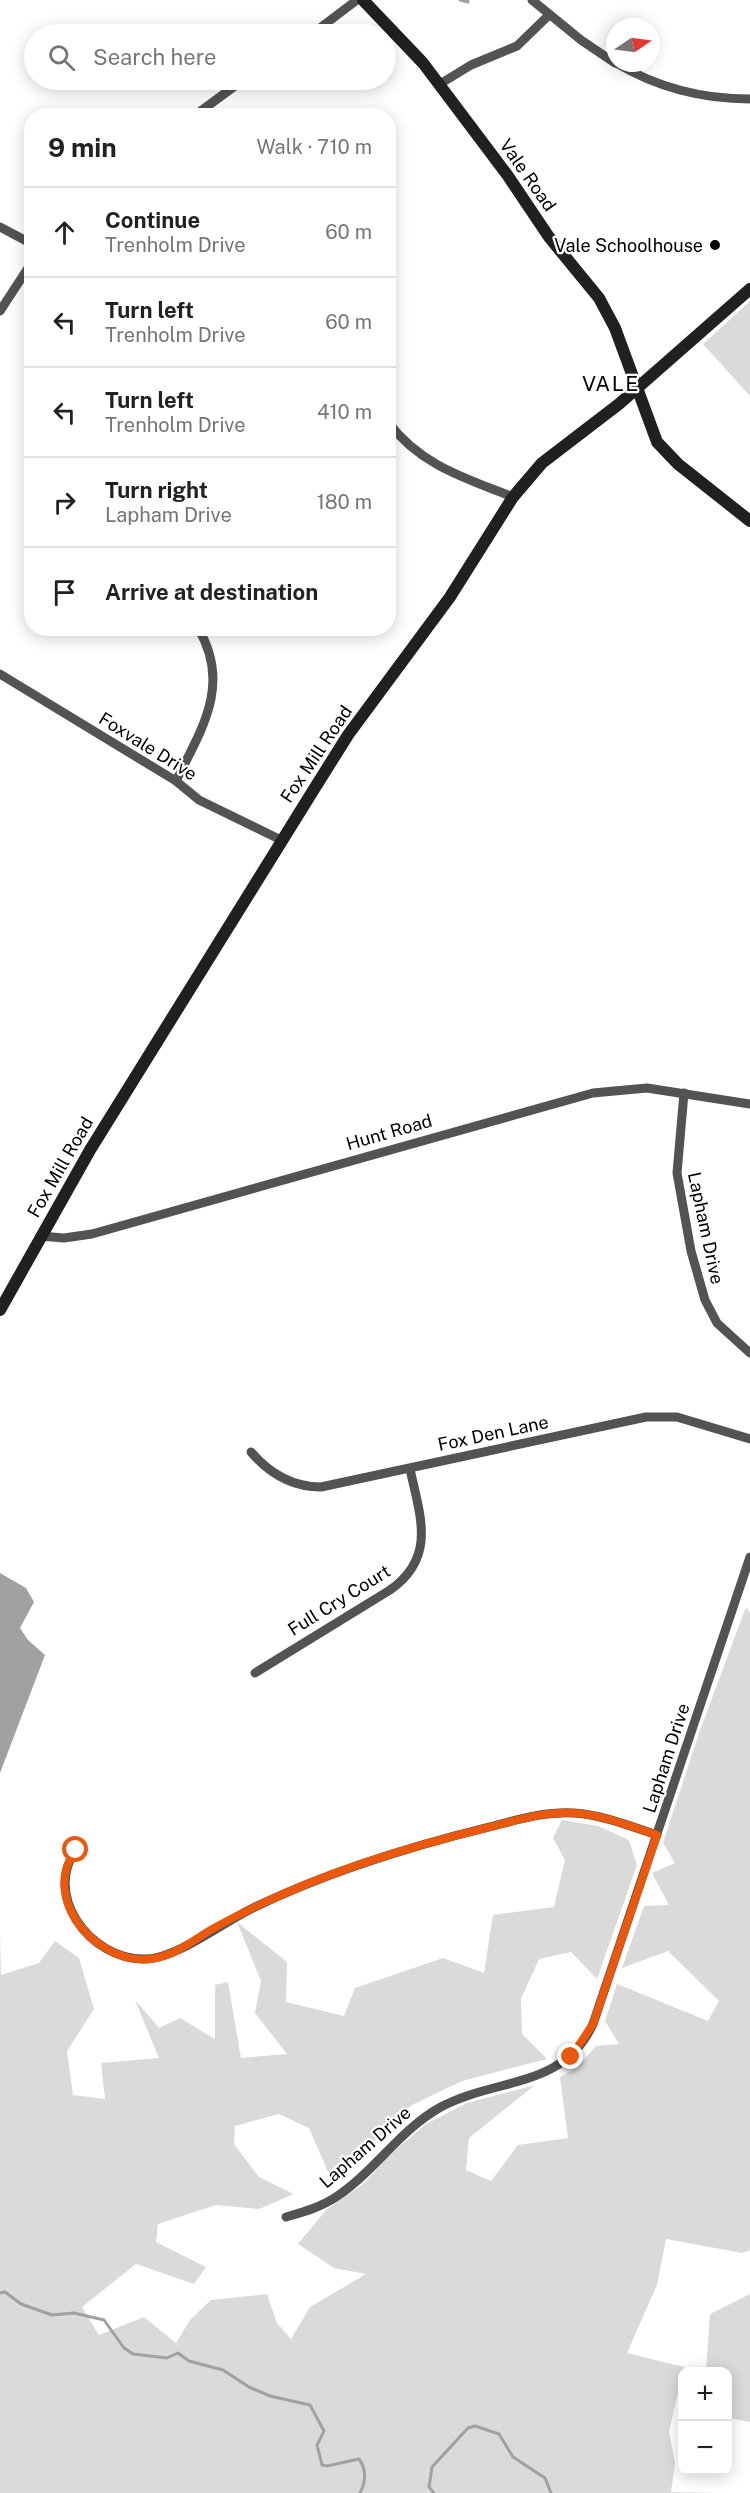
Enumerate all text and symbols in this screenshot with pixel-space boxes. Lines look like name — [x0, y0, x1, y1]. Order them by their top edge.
north arrow — [606, 18, 660, 72]
search box — [24, 24, 396, 90]
icon: search — [45, 41, 78, 74]
text: Search here — [93, 44, 217, 70]
text: 9 min — [48, 132, 117, 163]
text: Walk · 710 m — [256, 135, 372, 159]
street label: Vale Road — [495, 135, 561, 215]
text: Continue — [105, 207, 200, 233]
icon: ahead — [48, 216, 81, 249]
text: 60 m — [325, 220, 372, 244]
text: Trenholm Drive — [105, 233, 246, 257]
place label: Vale Schoolhouse — [554, 235, 703, 256]
marker: Vale Schoolhouse — [708, 238, 722, 252]
text: Turn left — [105, 297, 194, 323]
icon: left — [48, 306, 81, 339]
text: 60 m — [325, 310, 372, 334]
text: Trenholm Drive — [105, 323, 246, 347]
district label: VALE — [582, 371, 640, 396]
text: Turn left — [105, 387, 194, 413]
icon: left — [48, 396, 81, 429]
text: 410 m — [317, 400, 372, 424]
text: Trenholm Drive — [105, 413, 246, 437]
text: Turn right — [105, 477, 208, 503]
icon: right — [48, 486, 81, 519]
text: 180 m — [317, 490, 372, 514]
text: Lapham Drive — [105, 503, 232, 527]
icon: arrive — [48, 576, 81, 609]
text: Arrive at destination — [105, 579, 318, 605]
street label: Fox Mill Road — [276, 701, 356, 807]
street label: Foxvale Drive — [95, 708, 201, 784]
street label: Hunt Road — [344, 1110, 434, 1154]
street label: Fox Mill Road — [23, 1113, 97, 1221]
street label: Lapham Drive — [684, 1170, 728, 1286]
street label: Fox Den Lane — [436, 1411, 550, 1455]
street label: Full Cry Court — [284, 1560, 394, 1640]
street label: Lapham Drive — [638, 1701, 694, 1815]
route start — [62, 1836, 88, 1862]
route end — [557, 2043, 583, 2069]
street label: Lapham Drive — [315, 2102, 415, 2192]
map controls — [678, 2367, 732, 2475]
button: + — [678, 2367, 732, 2421]
button: − — [678, 2421, 732, 2475]

